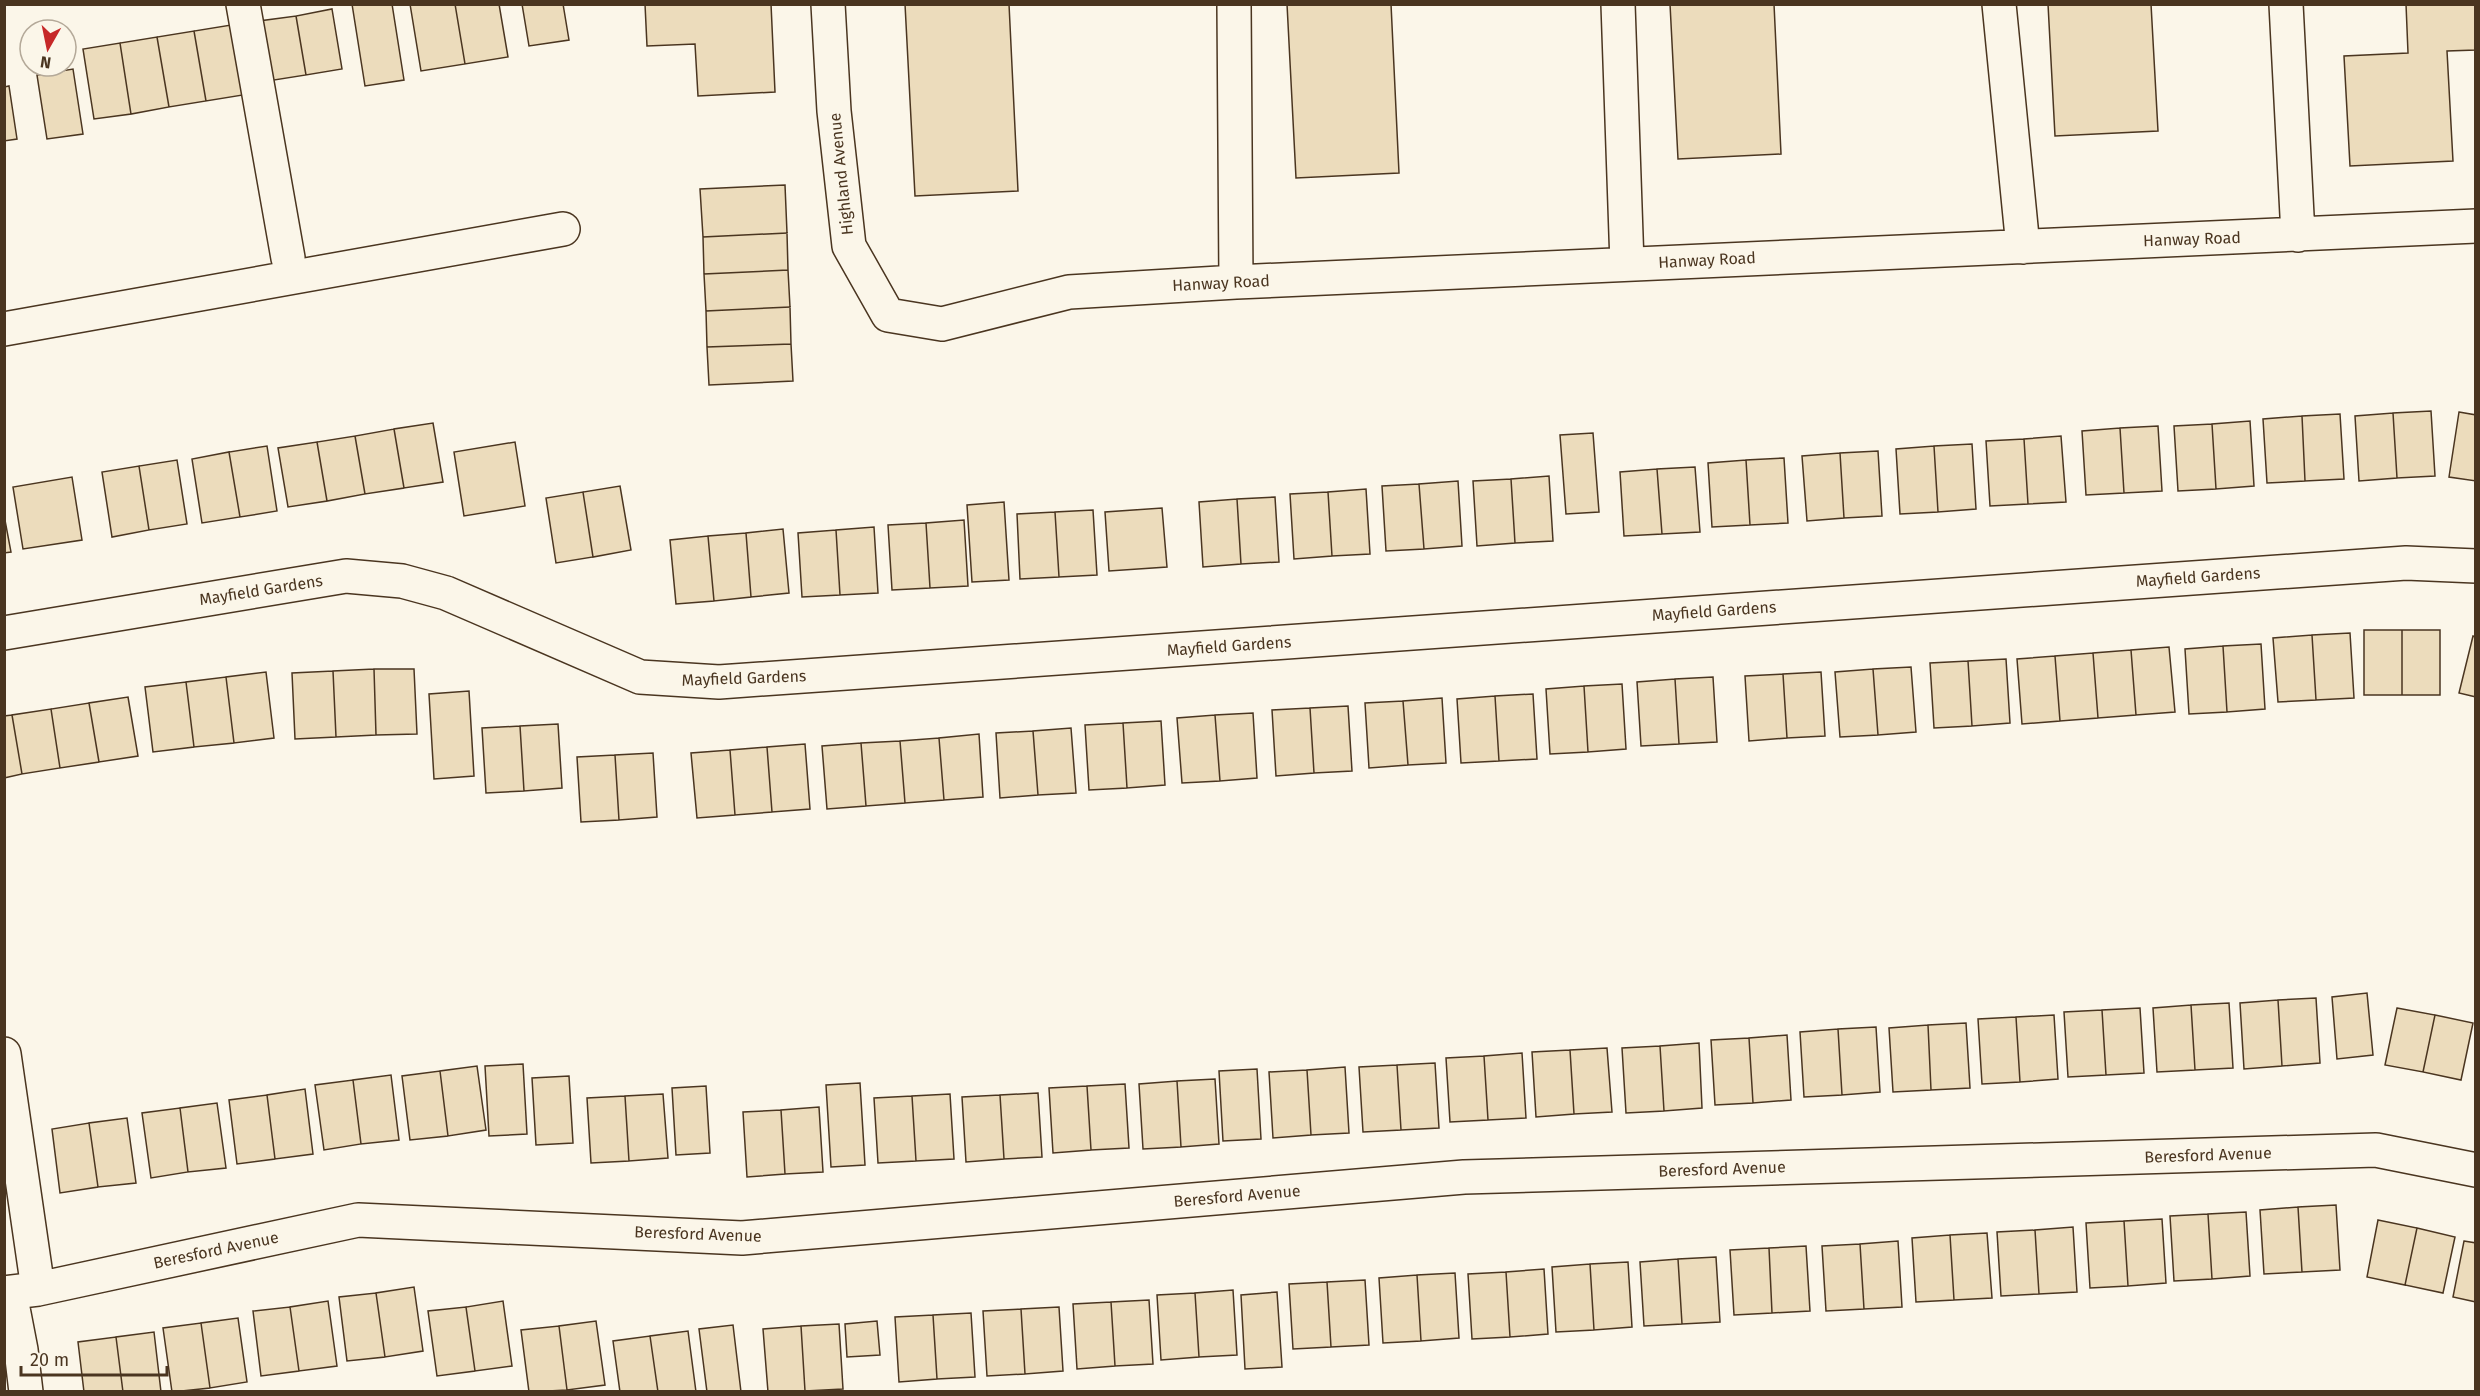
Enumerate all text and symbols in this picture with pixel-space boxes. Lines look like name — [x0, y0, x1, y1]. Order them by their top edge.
north arrow — [18, 18, 78, 78]
text: N — [39, 52, 52, 73]
street label: Highland Avenue — [825, 112, 857, 236]
street label: Hanway Road — [2143, 228, 2241, 250]
street label: Hanway Road — [1658, 248, 1756, 272]
street label: Hanway Road — [1172, 271, 1270, 295]
street label: Mayfield Gardens — [2135, 563, 2261, 591]
street label: Mayfield Gardens — [198, 571, 324, 609]
street label: Mayfield Gardens — [1651, 597, 1777, 625]
street label: Mayfield Gardens — [1166, 632, 1292, 660]
street label: Mayfield Gardens — [681, 666, 807, 690]
street label: Beresford Avenue — [2144, 1143, 2272, 1167]
street label: Beresford Avenue — [1658, 1157, 1786, 1181]
street label: Beresford Avenue — [1173, 1181, 1301, 1211]
street label: Beresford Avenue — [634, 1222, 762, 1246]
street label: Beresford Avenue — [152, 1227, 280, 1273]
scale bar — [21, 1339, 166, 1377]
text: 20 m — [30, 1349, 69, 1371]

